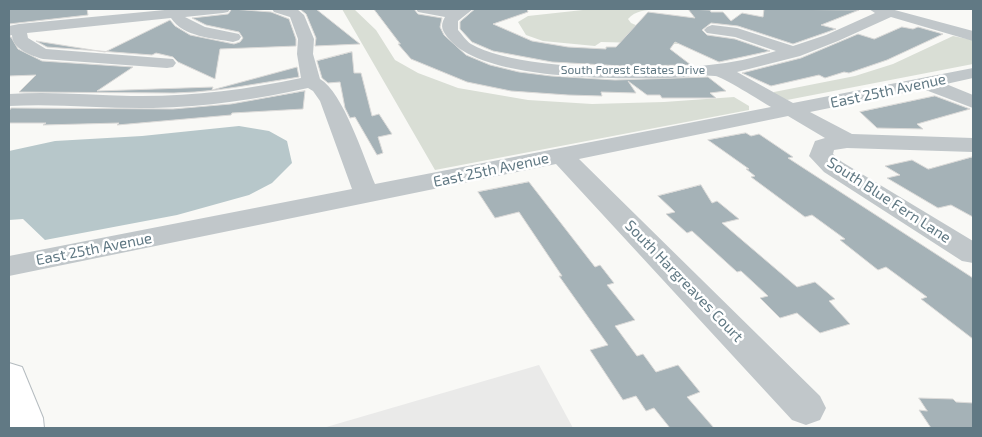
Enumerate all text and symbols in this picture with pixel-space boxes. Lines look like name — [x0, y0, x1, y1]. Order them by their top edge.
street label: South Forest Estates Drive — [561, 63, 705, 77]
street label: East 25th Avenue — [829, 70, 947, 112]
street label: East 25th Avenue — [432, 149, 550, 191]
street label: South Blue Fern Lane — [824, 153, 954, 247]
street label: South Hargreaves Court — [621, 216, 747, 346]
street label: East 25th Avenue — [34, 229, 154, 269]

